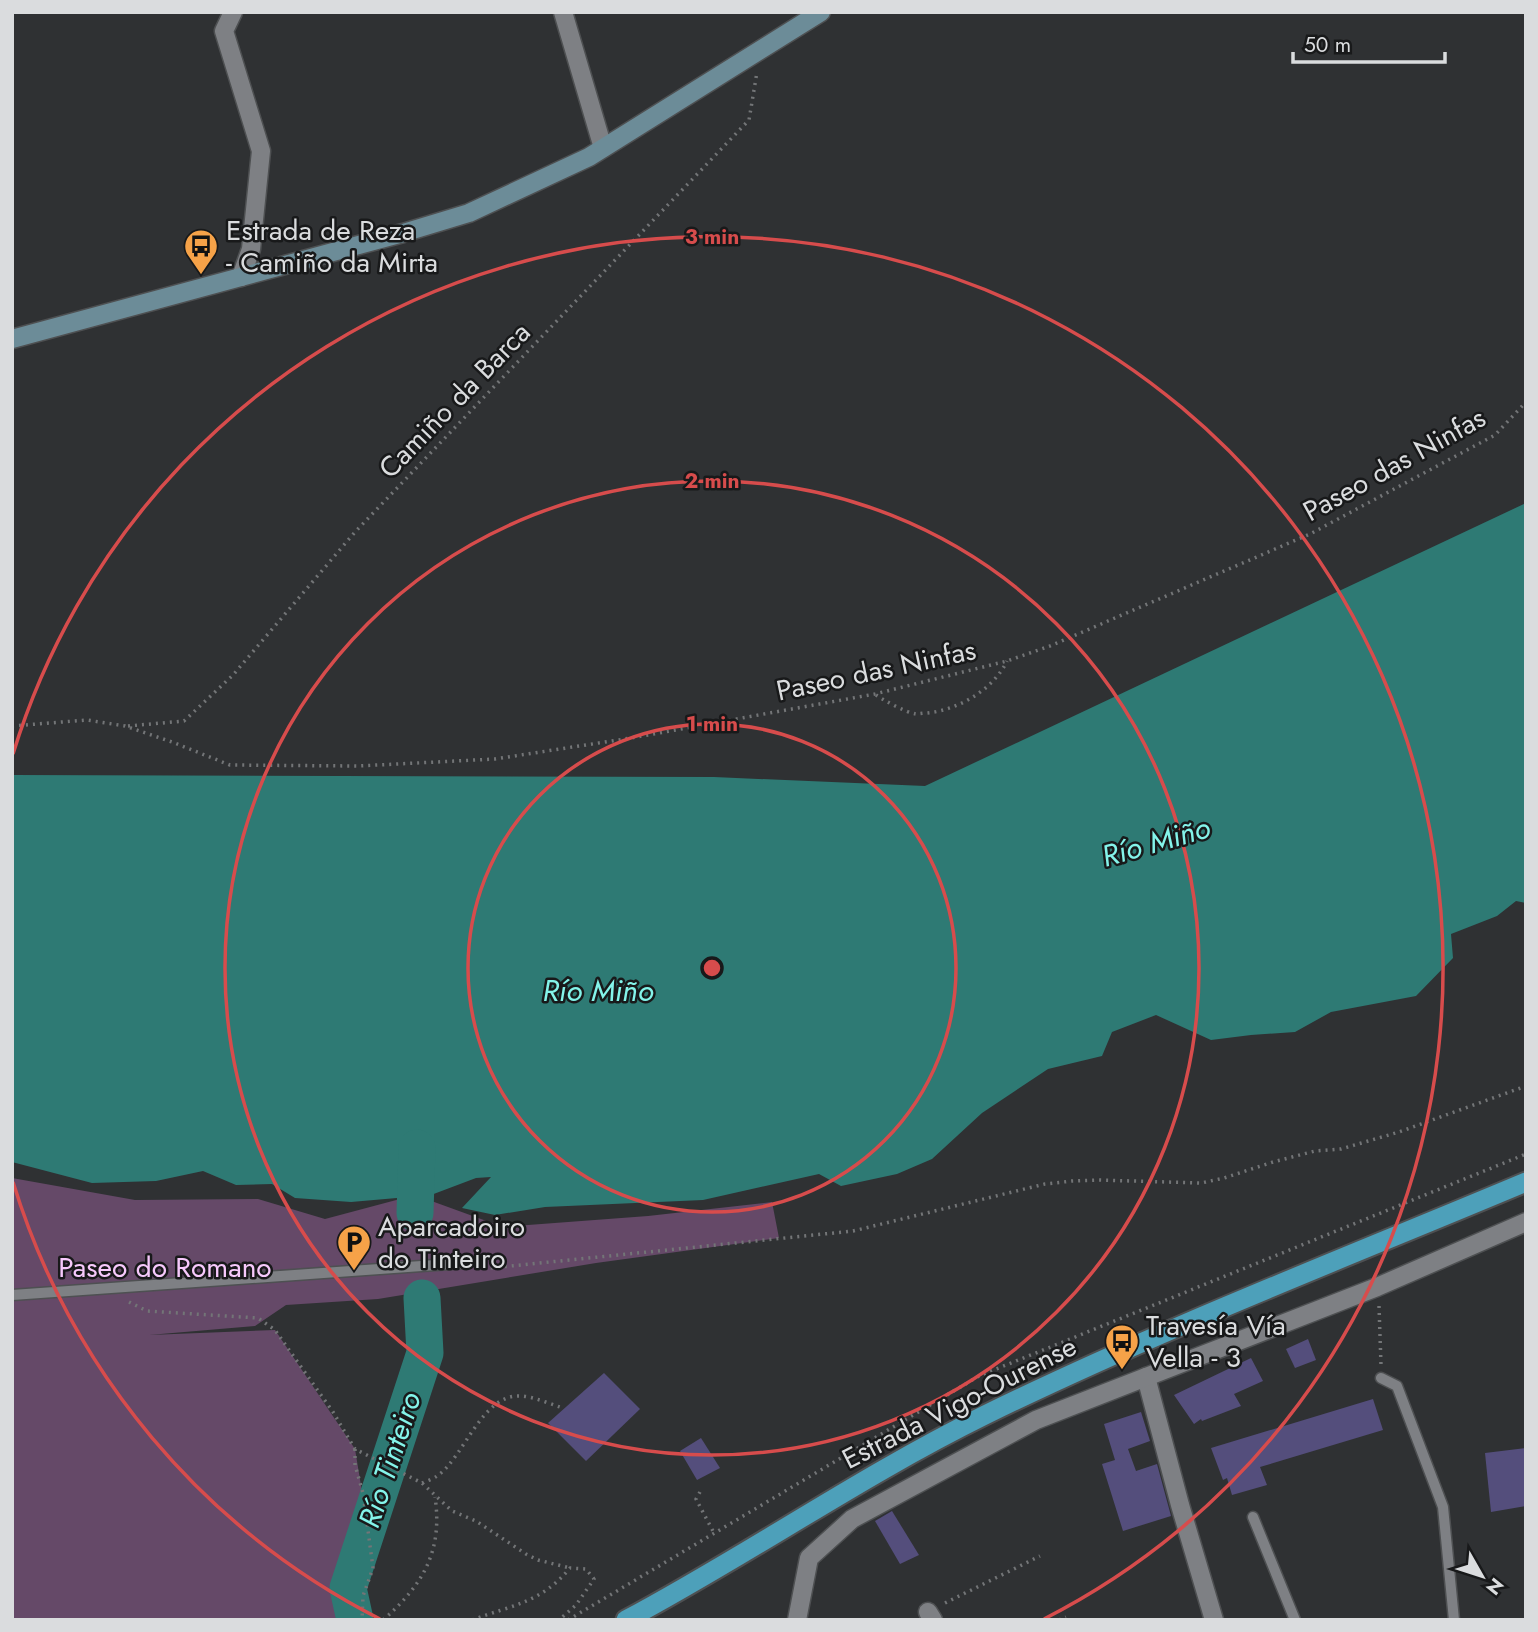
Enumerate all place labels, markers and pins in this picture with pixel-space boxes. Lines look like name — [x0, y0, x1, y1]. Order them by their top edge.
place label: Estrada de Reza - Camiño da Mirta — [226, 210, 438, 283]
bus stop icon: Estrada de Reza - Camiño da Mirta — [182, 227, 220, 276]
centre of rings — [700, 956, 724, 980]
place label: Aparcadoiro do Tinteiro — [378, 1206, 525, 1279]
parking icon: Aparcadoiro do Tinteiro — [335, 1223, 373, 1272]
place label: Travesía Vía Vella - 3 — [1146, 1305, 1286, 1378]
bus stop icon: Travesía Vía Vella - 3 — [1103, 1322, 1141, 1371]

